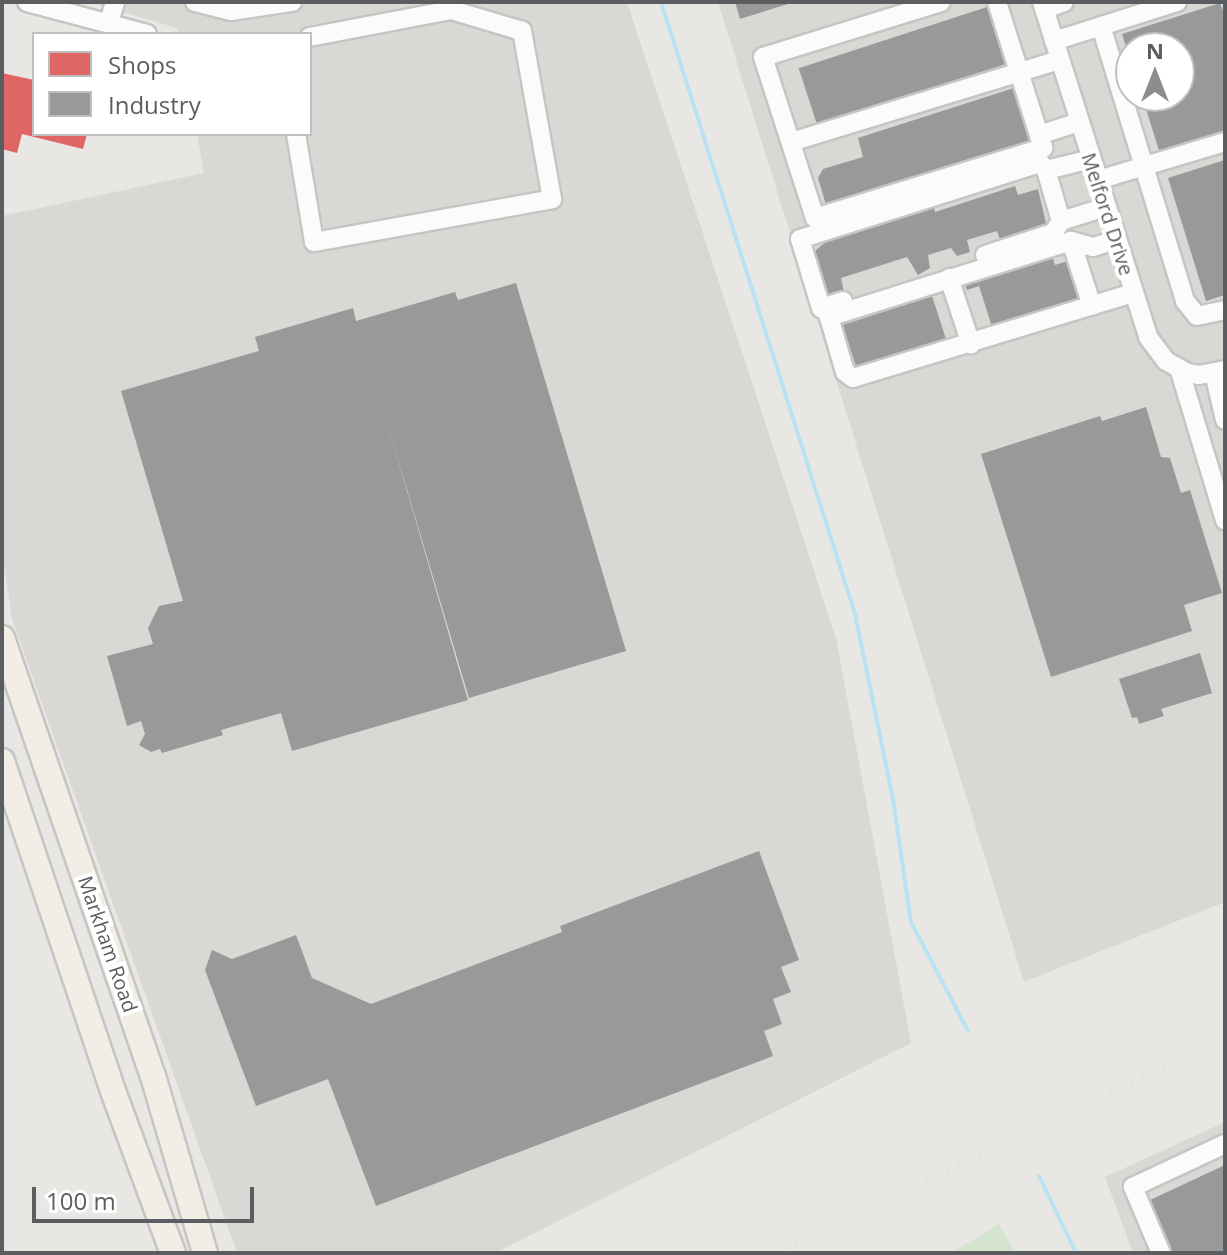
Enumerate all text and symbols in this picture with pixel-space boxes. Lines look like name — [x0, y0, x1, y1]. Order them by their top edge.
legend — [32, 32, 312, 136]
north arrow — [1115, 32, 1195, 112]
text: N — [1146, 35, 1164, 65]
text: Shops — [108, 48, 176, 81]
text: Industry — [108, 88, 201, 121]
street label: Melford Drive — [1077, 150, 1139, 278]
street label: Markham Road — [73, 873, 143, 1015]
scale bar — [36, 1171, 258, 1221]
text: 100 m — [46, 1184, 116, 1217]

